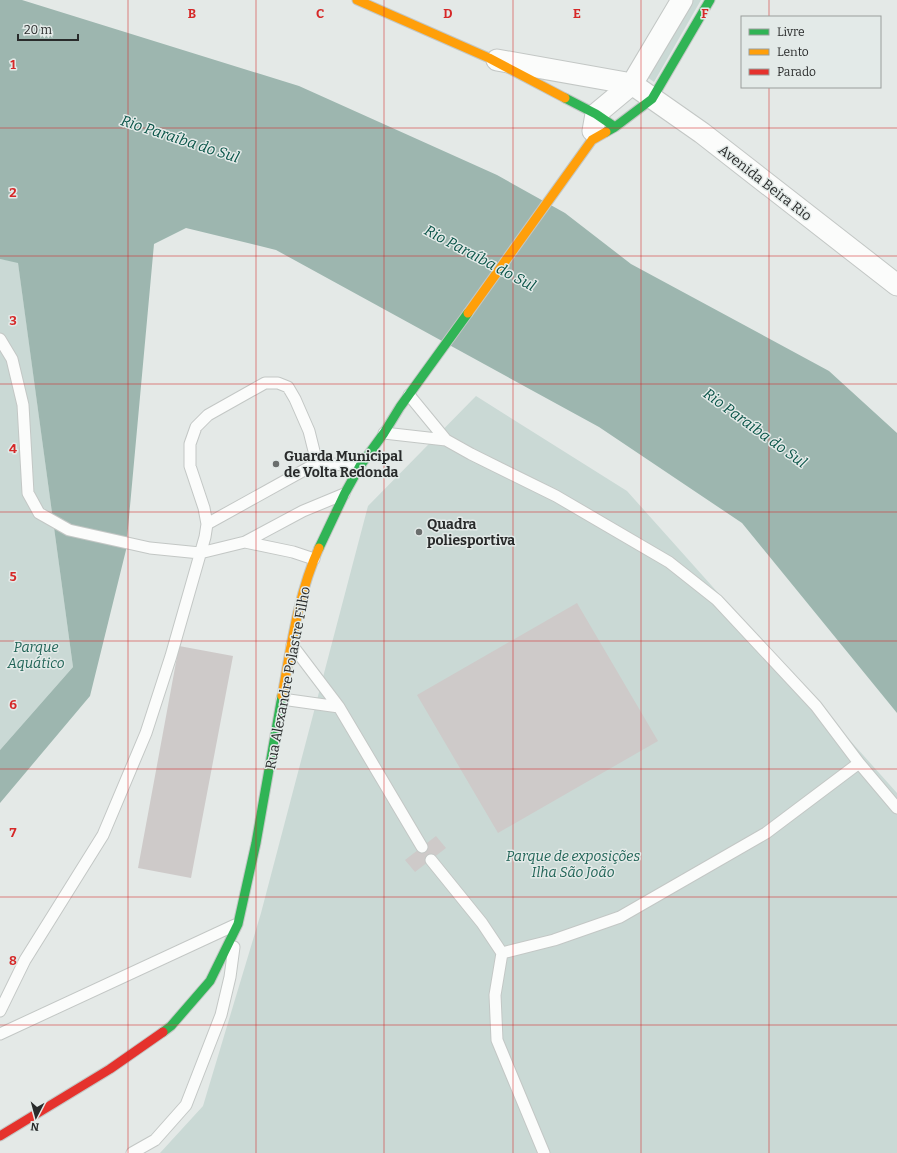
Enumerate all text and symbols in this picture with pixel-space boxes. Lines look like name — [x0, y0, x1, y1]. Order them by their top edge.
text: B — [188, 6, 196, 21]
text: C — [316, 6, 324, 21]
text: D — [443, 6, 453, 21]
text: E — [573, 6, 581, 21]
text: F — [701, 6, 709, 21]
scale bar — [18, 16, 78, 42]
legend — [741, 16, 881, 88]
text: 20 m — [24, 23, 53, 37]
text: Livre — [777, 25, 805, 39]
text: Lento — [777, 45, 809, 59]
text: 1 — [10, 57, 16, 72]
text: Parado — [777, 65, 816, 79]
water label: Rio Paraíba do Sul — [119, 111, 241, 167]
street label: Avenida Beira Rio — [715, 141, 815, 225]
text: 2 — [9, 185, 17, 200]
water label: Rio Paraíba do Sul — [421, 221, 539, 295]
text: 3 — [9, 313, 17, 328]
water label: Rio Paraíba do Sul — [700, 384, 810, 472]
text: 4 — [9, 441, 17, 456]
place label: Guarda Municipal de Volta Redonda — [284, 448, 403, 481]
marker: Guarda Municipal de Volta Redonda — [271, 459, 281, 469]
place label: Quadra poliesportiva — [427, 516, 515, 549]
marker: Quadra poliesportiva — [414, 527, 424, 537]
text: 5 — [9, 569, 17, 584]
street label: Rua Alexandre Polastre Filho — [262, 585, 314, 771]
park label: Parque Aquático — [6, 639, 65, 672]
text: 6 — [9, 697, 17, 712]
text: 7 — [10, 825, 17, 840]
park label: Parque de exposições Ilha São João — [506, 848, 640, 881]
text: 8 — [9, 953, 17, 968]
north arrow — [16, 1097, 56, 1137]
text: N — [30, 1119, 40, 1133]

